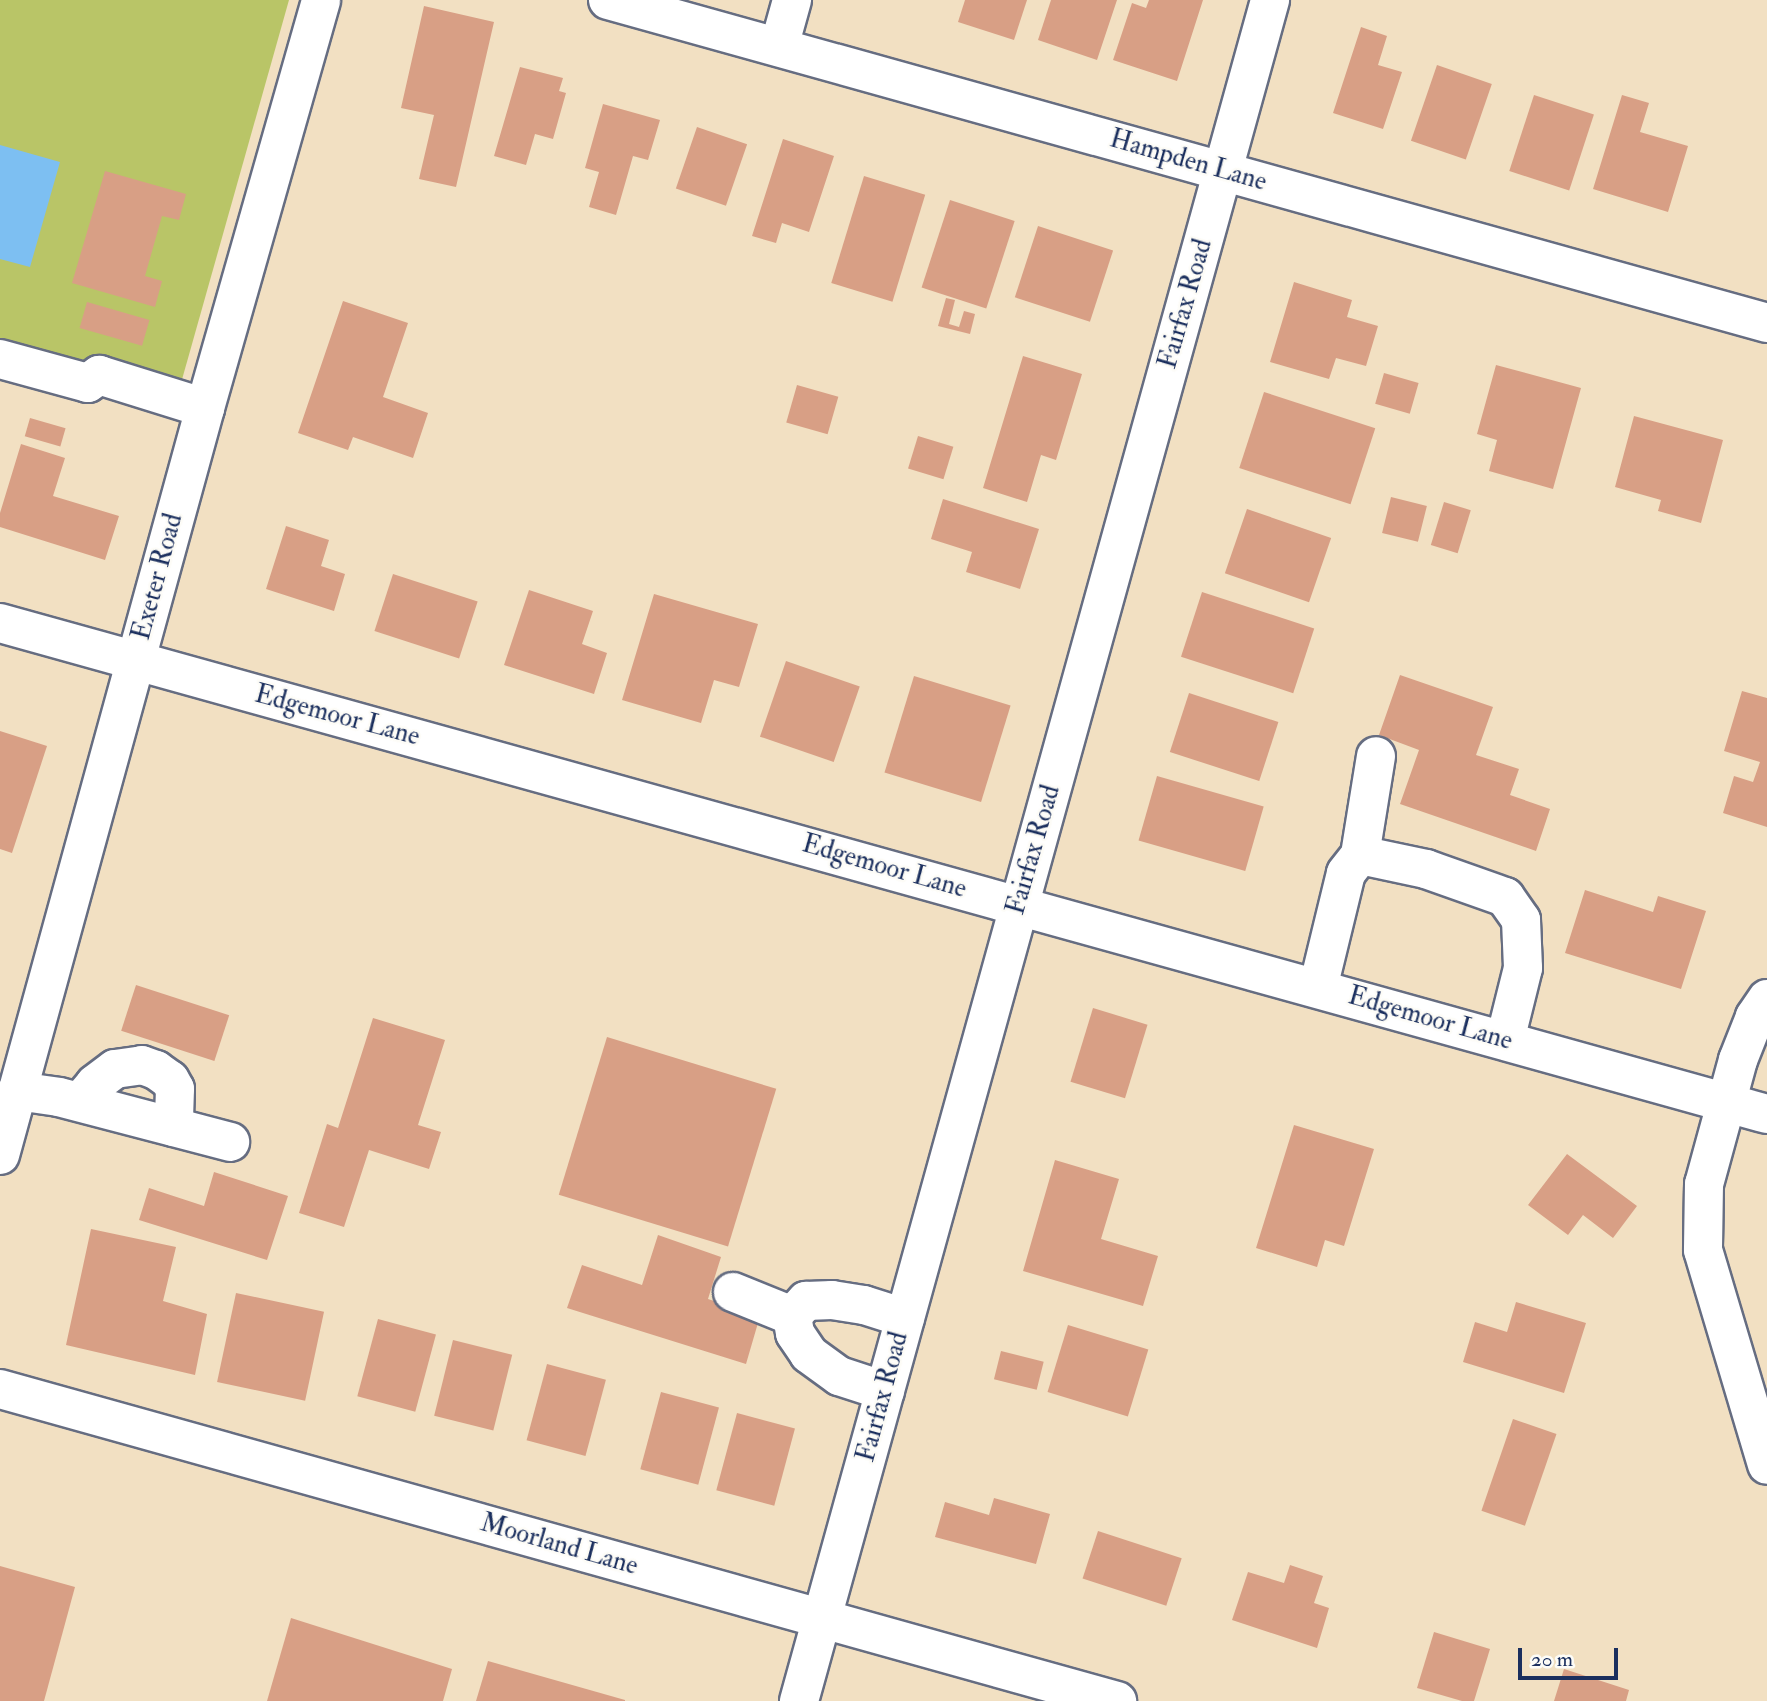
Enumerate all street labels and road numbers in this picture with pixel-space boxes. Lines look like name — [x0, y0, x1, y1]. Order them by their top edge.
street label: Hampden Lane — [1106, 124, 1270, 198]
street label: Fairfax Road — [1153, 236, 1219, 372]
street label: Exeter Road — [126, 510, 190, 644]
street label: Edgemoor Lane — [251, 679, 423, 753]
street label: Fairfax Road — [1001, 782, 1067, 918]
street label: Edgemoor Lane — [798, 829, 970, 905]
street label: Edgemoor Lane — [1344, 981, 1516, 1057]
street label: Fairfax Road — [851, 1329, 915, 1465]
street label: Moorland Lane — [477, 1508, 641, 1582]

